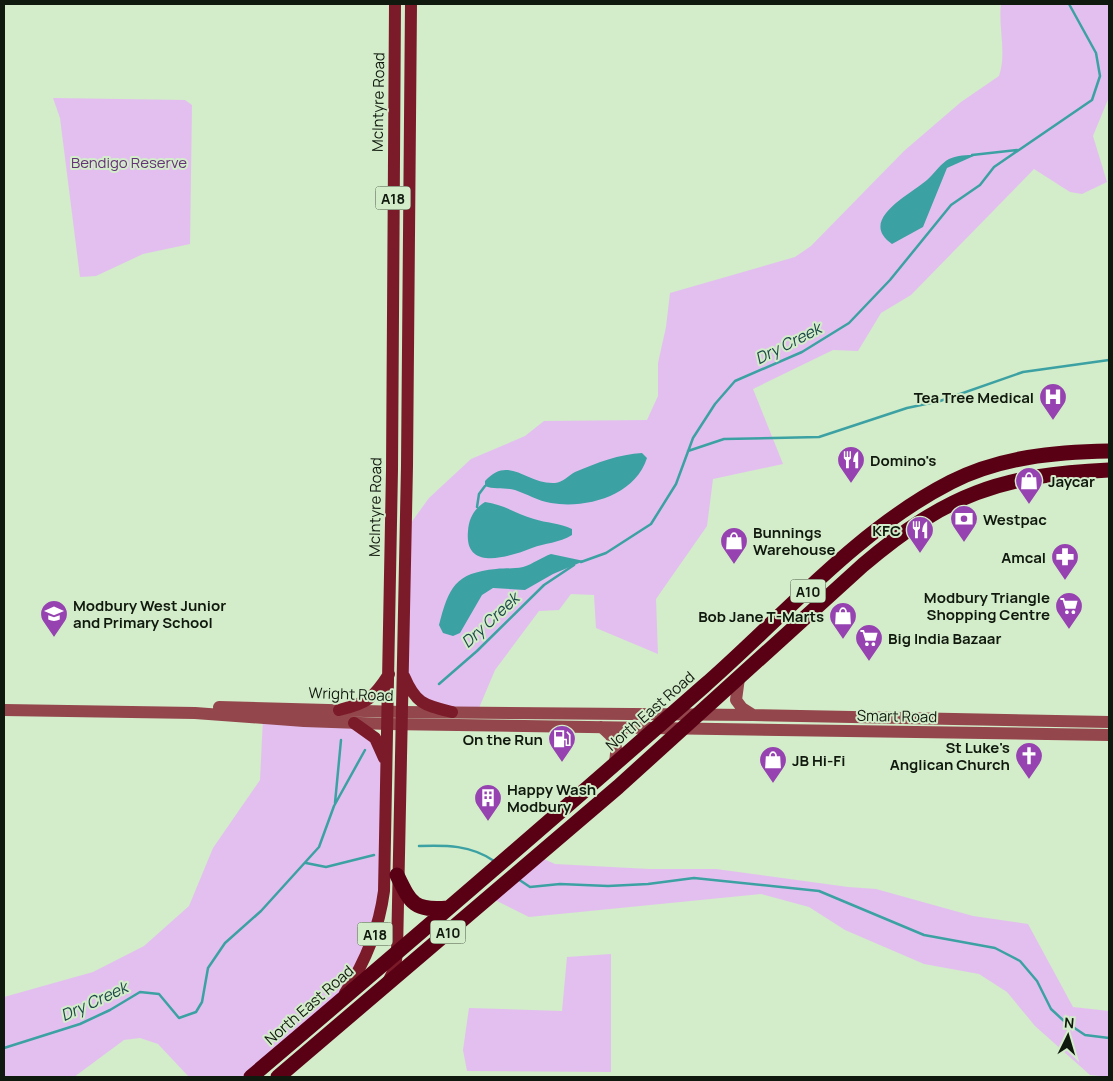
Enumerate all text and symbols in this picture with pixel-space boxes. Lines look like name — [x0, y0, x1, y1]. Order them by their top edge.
street label: McIntyre Road — [367, 52, 389, 152]
park label: Bendigo Reserve — [71, 152, 187, 173]
road number: A18 — [376, 187, 410, 210]
water label: Dry Creek — [751, 316, 827, 369]
hospital icon: Tea Tree Medical — [1038, 382, 1068, 421]
place label: Tea Tree Medical — [914, 387, 1034, 408]
restaurant icon: Domino's — [836, 445, 866, 484]
place label: Domino's — [870, 450, 936, 471]
street label: McIntyre Road — [364, 457, 386, 557]
shop icon: Jaycar — [1014, 466, 1044, 505]
place label: Jaycar — [1048, 471, 1095, 492]
bank icon: Westpac — [949, 504, 979, 543]
place label: Westpac — [983, 509, 1047, 530]
restaurant icon: KFC — [905, 515, 935, 554]
place label: KFC — [872, 520, 901, 541]
place label: Bunnings Warehouse — [753, 522, 836, 560]
shop icon: Bunnings Warehouse — [719, 526, 749, 565]
pharmacy icon: Amcal — [1050, 542, 1080, 581]
place label: Amcal — [1001, 547, 1046, 568]
road number: A10 — [790, 580, 826, 602]
water label: Dry Creek — [456, 586, 525, 653]
place label: Modbury Triangle Shopping Centre — [924, 587, 1050, 625]
supermarket icon: Modbury Triangle Shopping Centre — [1054, 591, 1084, 630]
place label: Modbury West Junior and Primary School — [73, 595, 226, 633]
school or university icon: Modbury West Junior and Primary School — [39, 599, 69, 638]
shop icon: Bob Jane T-Marts — [828, 601, 858, 640]
place label: Bob Jane T-Marts — [698, 606, 824, 627]
supermarket icon: Big India Bazaar — [854, 623, 884, 662]
place label: Big India Bazaar — [888, 628, 1001, 649]
street label: North East Road — [601, 666, 699, 756]
street label: Wright Road — [308, 682, 394, 706]
street label: Smart Road — [857, 705, 937, 727]
fuel station icon: On the Run — [547, 724, 577, 763]
place label: On the Run — [463, 729, 543, 750]
place label: St Luke's Anglican Church — [890, 737, 1010, 775]
church icon: St Luke's Anglican Church — [1014, 741, 1044, 780]
shop icon: JB Hi-Fi — [758, 745, 788, 784]
place label: JB Hi-Fi — [792, 750, 845, 771]
place label: Happy Wash Modbury — [507, 779, 596, 817]
building icon: Happy Wash Modbury — [473, 783, 503, 822]
road number: A10 — [430, 920, 466, 944]
road number: A18 — [358, 922, 392, 946]
street label: North East Road — [260, 960, 358, 1050]
water label: Dry Creek — [57, 975, 133, 1026]
north arrow — [1043, 1011, 1093, 1061]
text: N — [1063, 1013, 1075, 1032]

